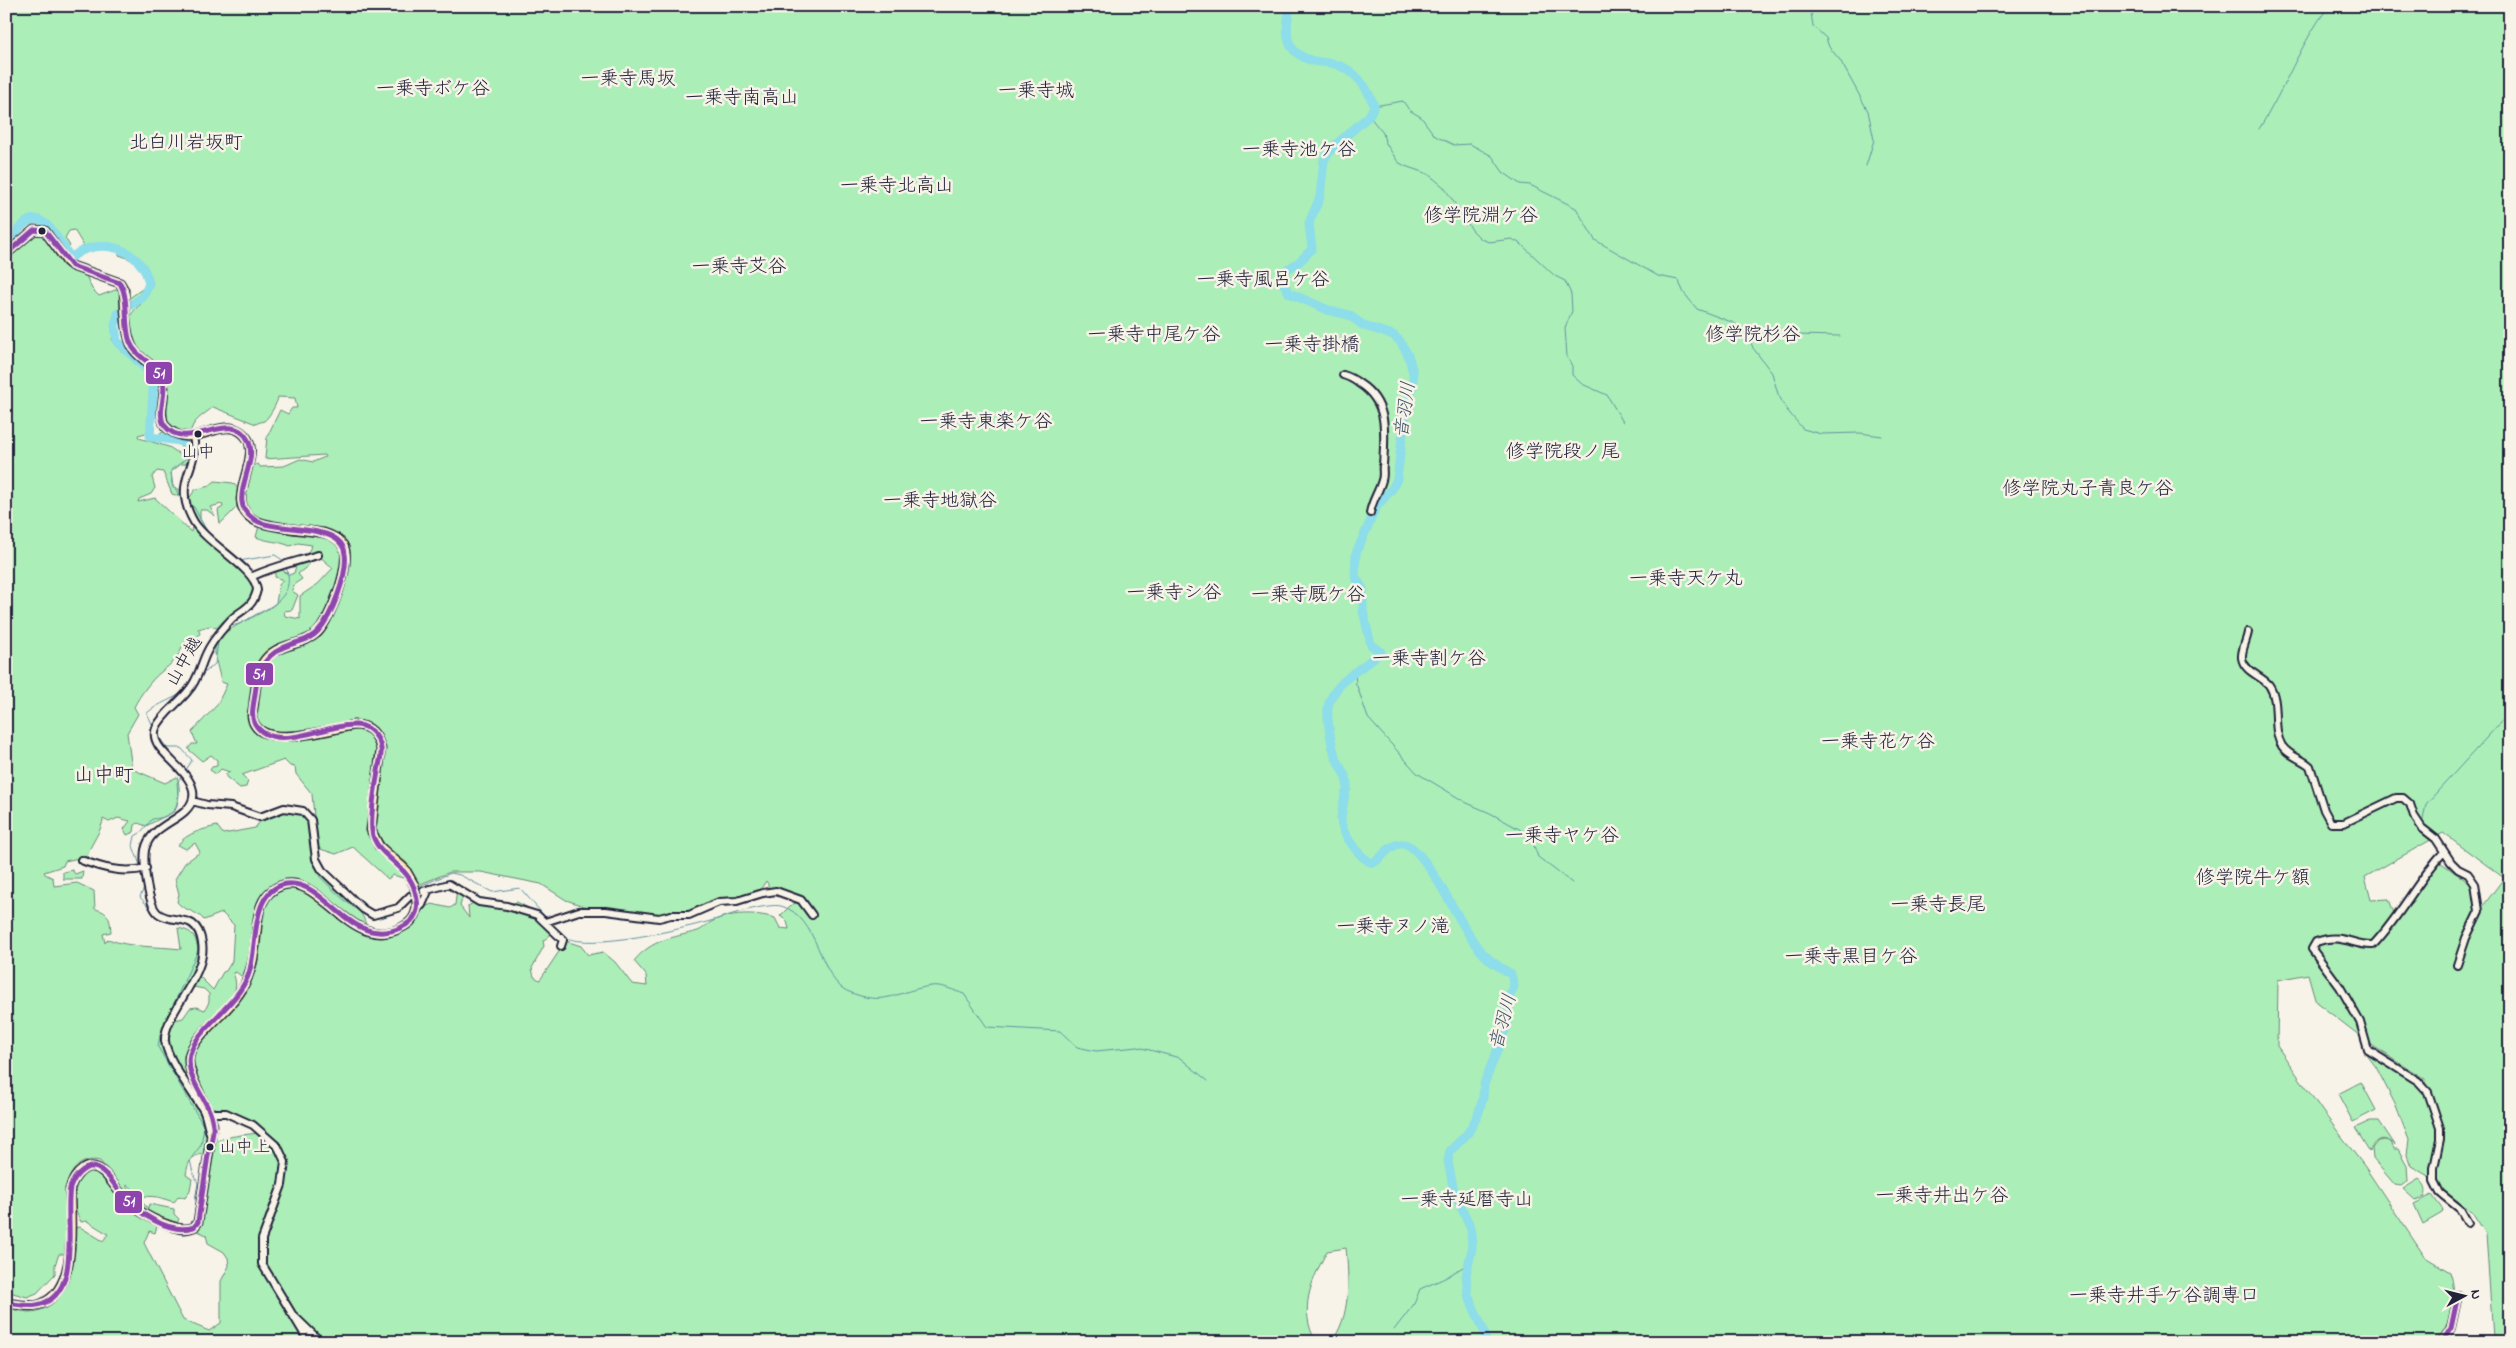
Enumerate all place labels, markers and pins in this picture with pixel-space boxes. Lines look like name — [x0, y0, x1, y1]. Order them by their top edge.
unlabelled marker — [37, 226, 47, 236]
marker: 山中 — [193, 429, 203, 439]
place label: 山中 — [181, 440, 215, 465]
place label: 山中上 — [219, 1135, 270, 1160]
marker: 山中上 — [205, 1142, 215, 1152]

